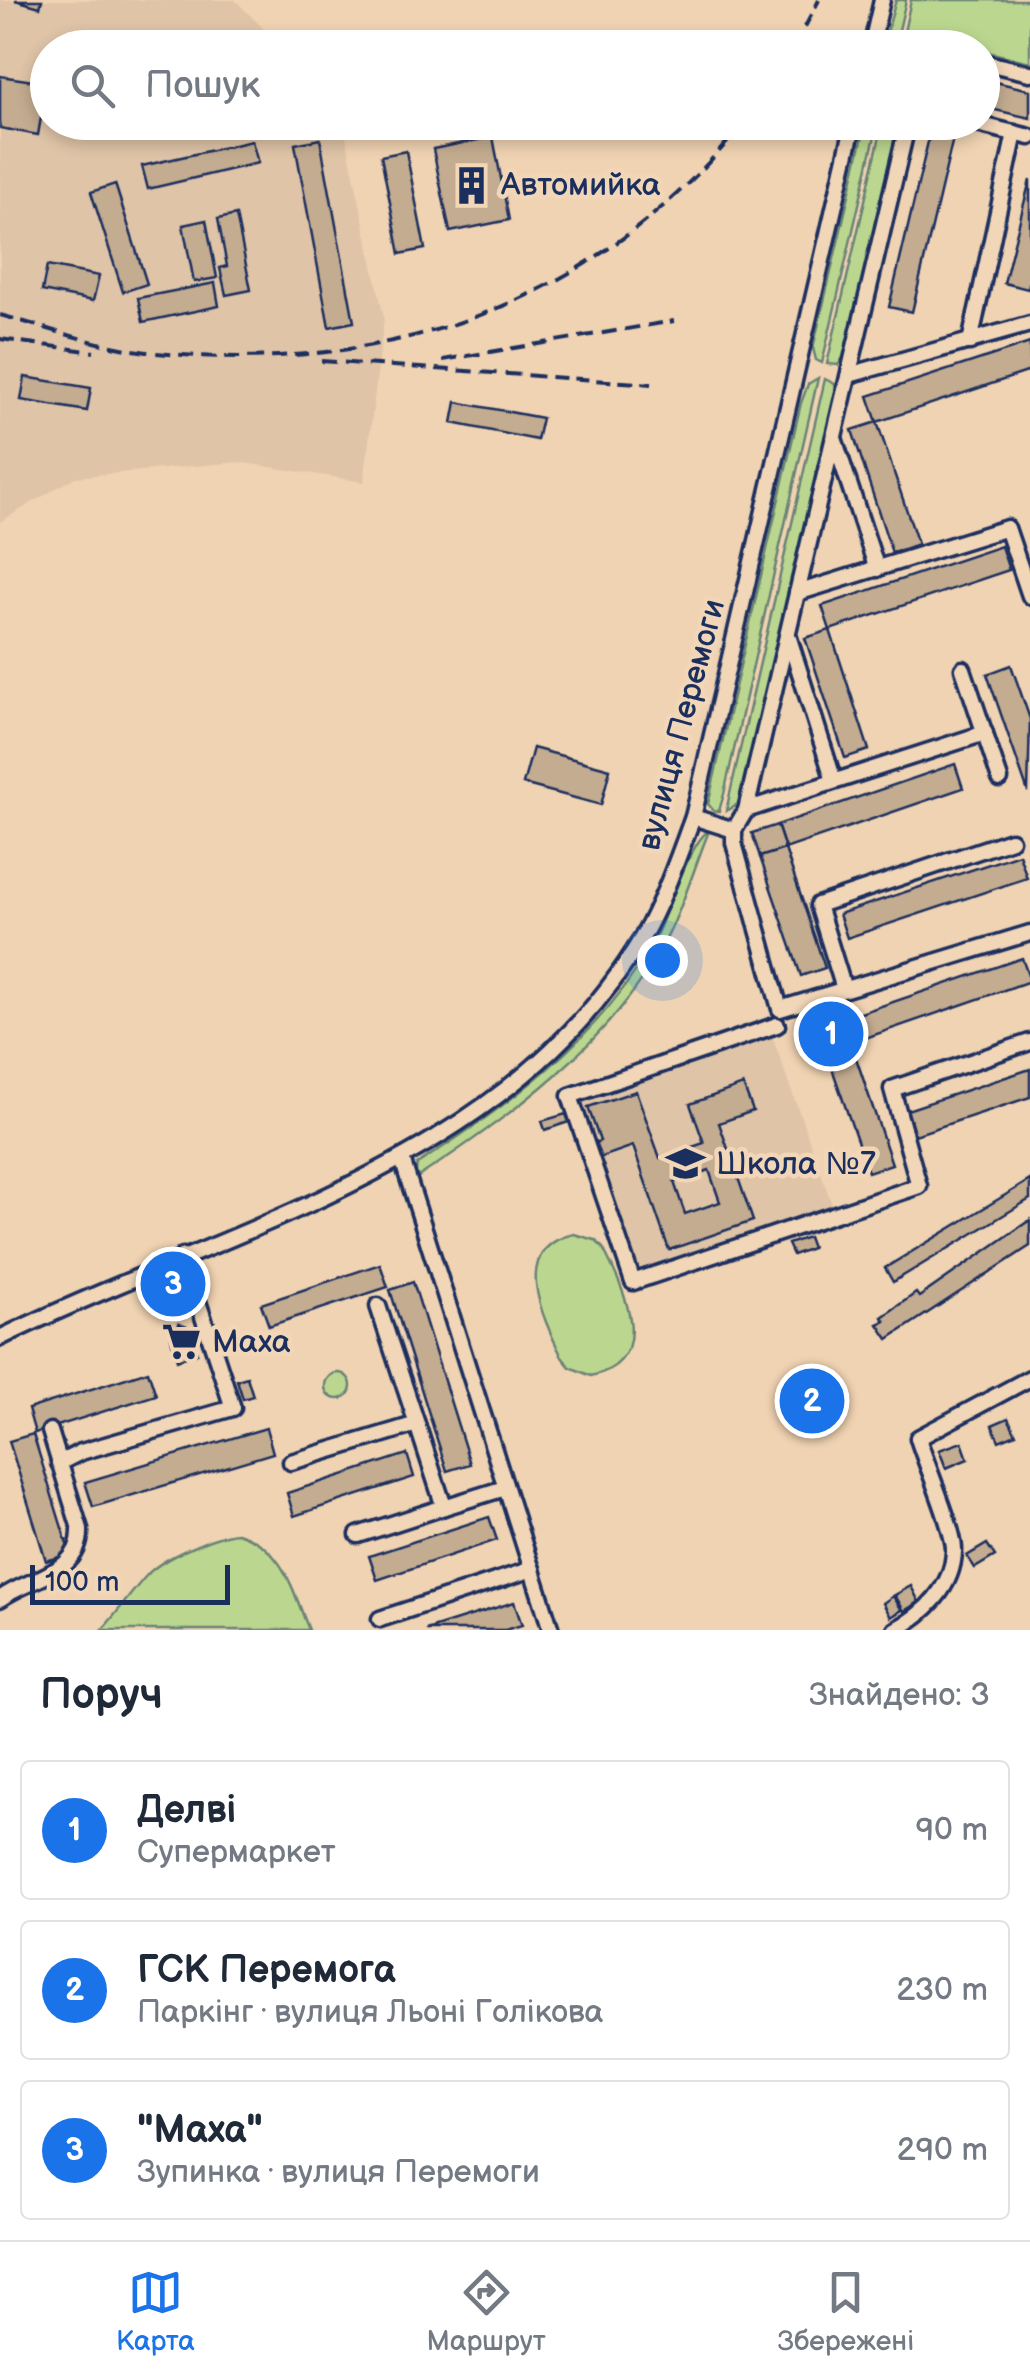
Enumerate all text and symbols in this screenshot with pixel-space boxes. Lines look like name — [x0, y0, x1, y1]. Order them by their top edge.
search box — [30, 30, 1000, 140]
icon: search — [65, 58, 120, 113]
text: Пошук — [145, 63, 260, 108]
building icon: Автомийка — [450, 164, 492, 206]
place label: Автомийка — [500, 166, 661, 205]
street label: вулиця Перемоги — [630, 595, 734, 855]
your location — [637, 935, 688, 986]
pin: 1 — [798, 996, 864, 1072]
school or university icon: Школа №7 — [665, 1143, 707, 1185]
place label: Школа №7 — [716, 1145, 876, 1184]
pin: 3 — [140, 1246, 206, 1322]
supermarket icon: Маха — [161, 1321, 203, 1363]
place label: Маха — [212, 1323, 291, 1362]
pin: 2 — [780, 1364, 844, 1438]
scale bar — [30, 1560, 230, 1604]
text: 100 m — [45, 1566, 119, 1599]
text: Поруч — [40, 1670, 163, 1721]
text: Знайдено: 3 — [809, 1676, 990, 1715]
text: Делві — [137, 1788, 236, 1833]
text: 1 — [68, 1811, 81, 1850]
text: 90 m — [916, 1811, 988, 1850]
text: Супермаркет — [137, 1833, 336, 1872]
text: ГСК Перемога — [137, 1948, 396, 1993]
text: 2 — [65, 1971, 84, 2010]
text: 230 m — [896, 1971, 988, 2010]
text: Паркінг · вулиця Льоні Голікова — [137, 1993, 604, 2032]
text: "Маха" — [137, 2108, 263, 2153]
text: 3 — [65, 2131, 84, 2170]
text: 290 m — [897, 2131, 988, 2170]
text: Зупинка · вулиця Перемоги — [137, 2153, 540, 2192]
tab: Карта — [116, 2265, 195, 2358]
tab: Маршрут — [427, 2265, 546, 2358]
tab: Збережені — [777, 2265, 914, 2358]

